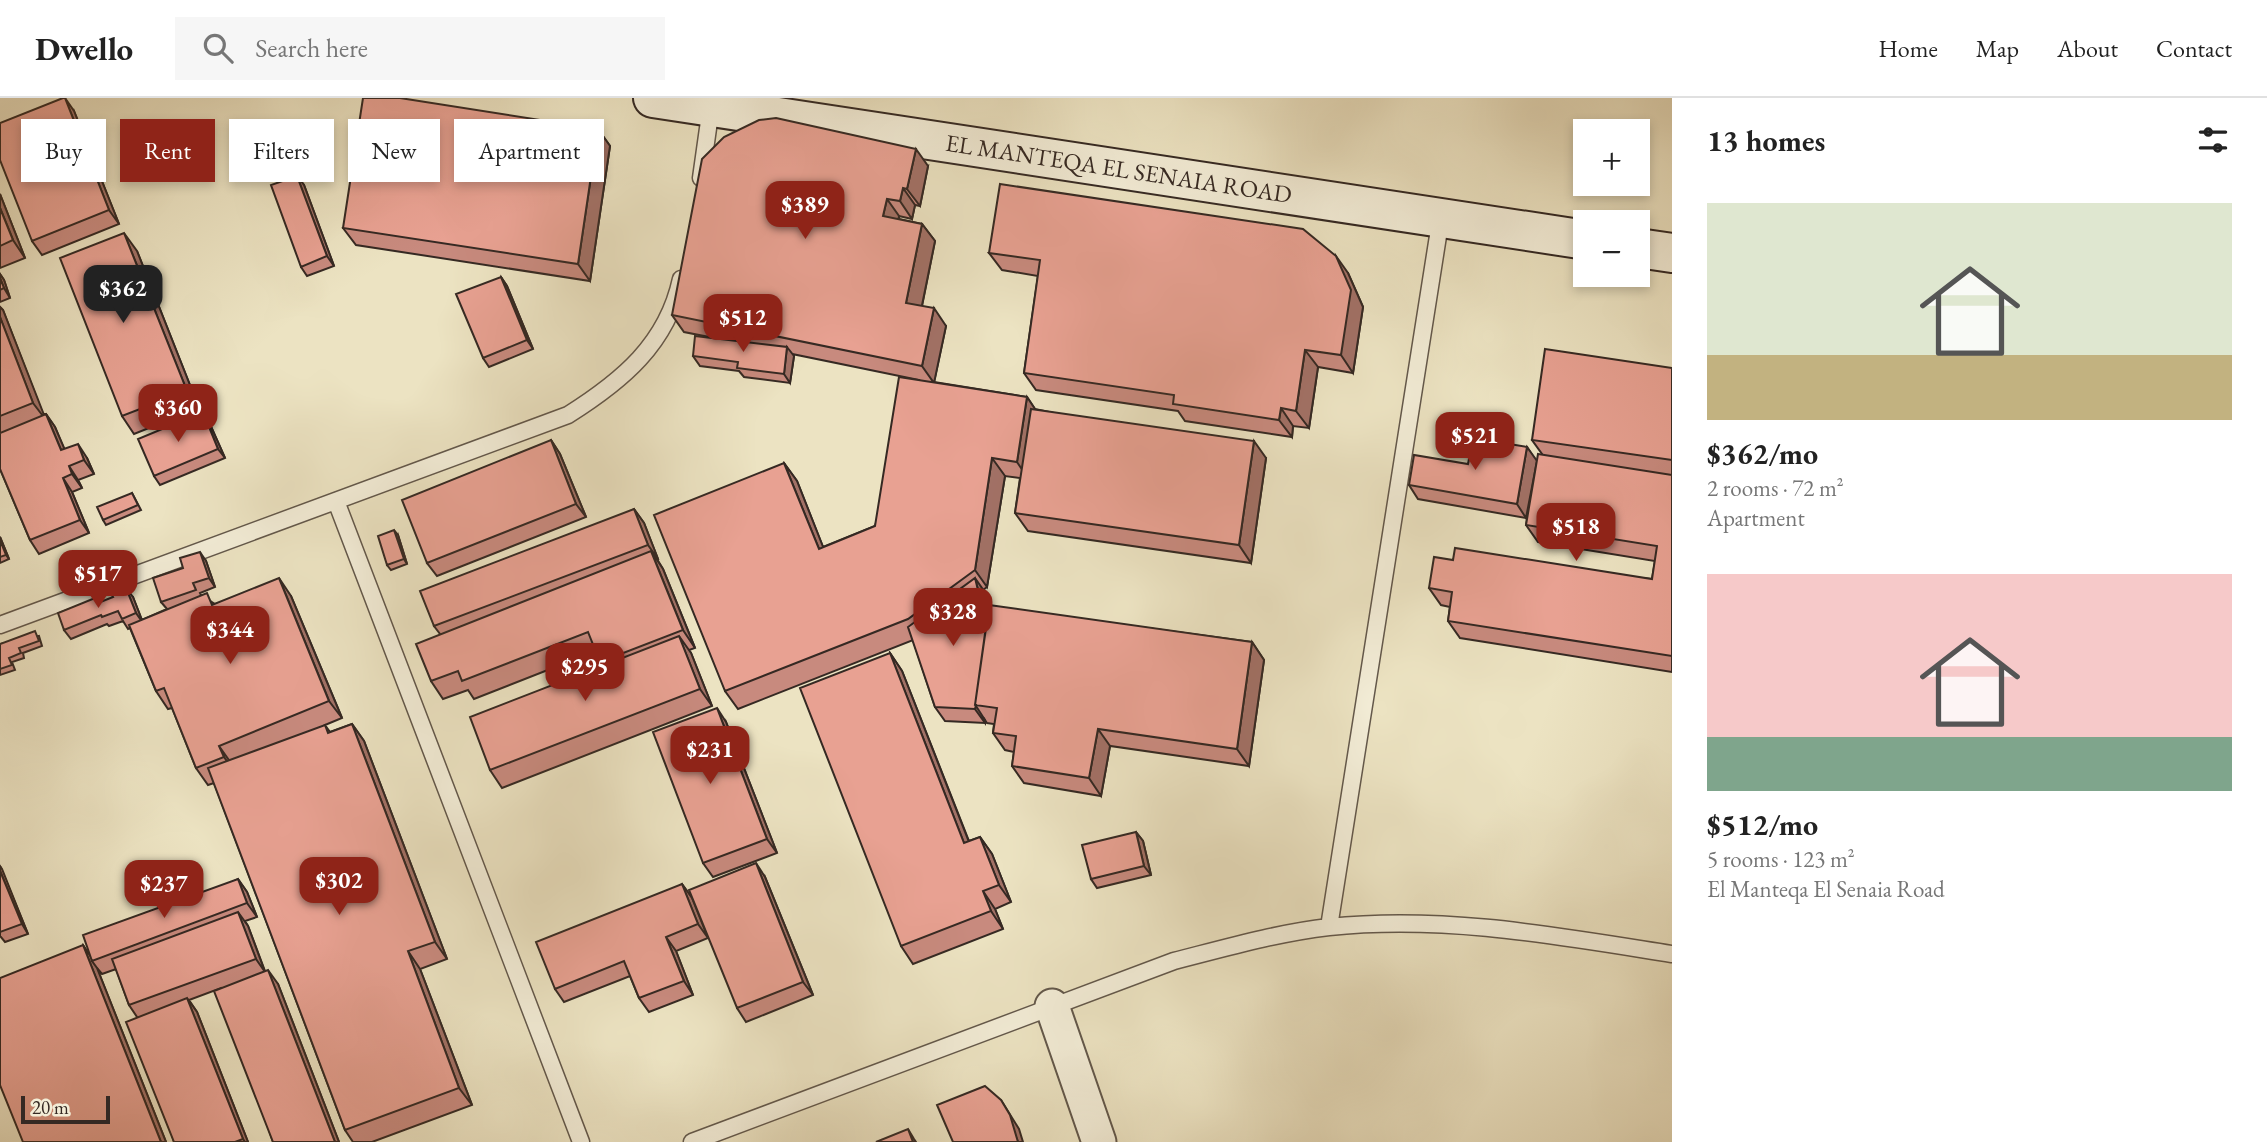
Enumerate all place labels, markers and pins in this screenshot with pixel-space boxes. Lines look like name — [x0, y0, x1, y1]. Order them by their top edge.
pin: $389 — [764, 181, 846, 241]
pin: $362 — [82, 266, 164, 325]
pin: $512 — [702, 294, 784, 354]
pin: $360 — [137, 384, 219, 444]
pin: $521 — [1434, 412, 1516, 472]
pin: $518 — [1535, 504, 1617, 563]
pin: $517 — [57, 550, 139, 610]
pin: $328 — [912, 588, 994, 648]
pin: $344 — [189, 606, 271, 666]
pin: $295 — [544, 644, 626, 703]
pin: $231 — [669, 726, 751, 786]
pin: $302 — [298, 858, 380, 917]
pin: $237 — [123, 860, 205, 920]

